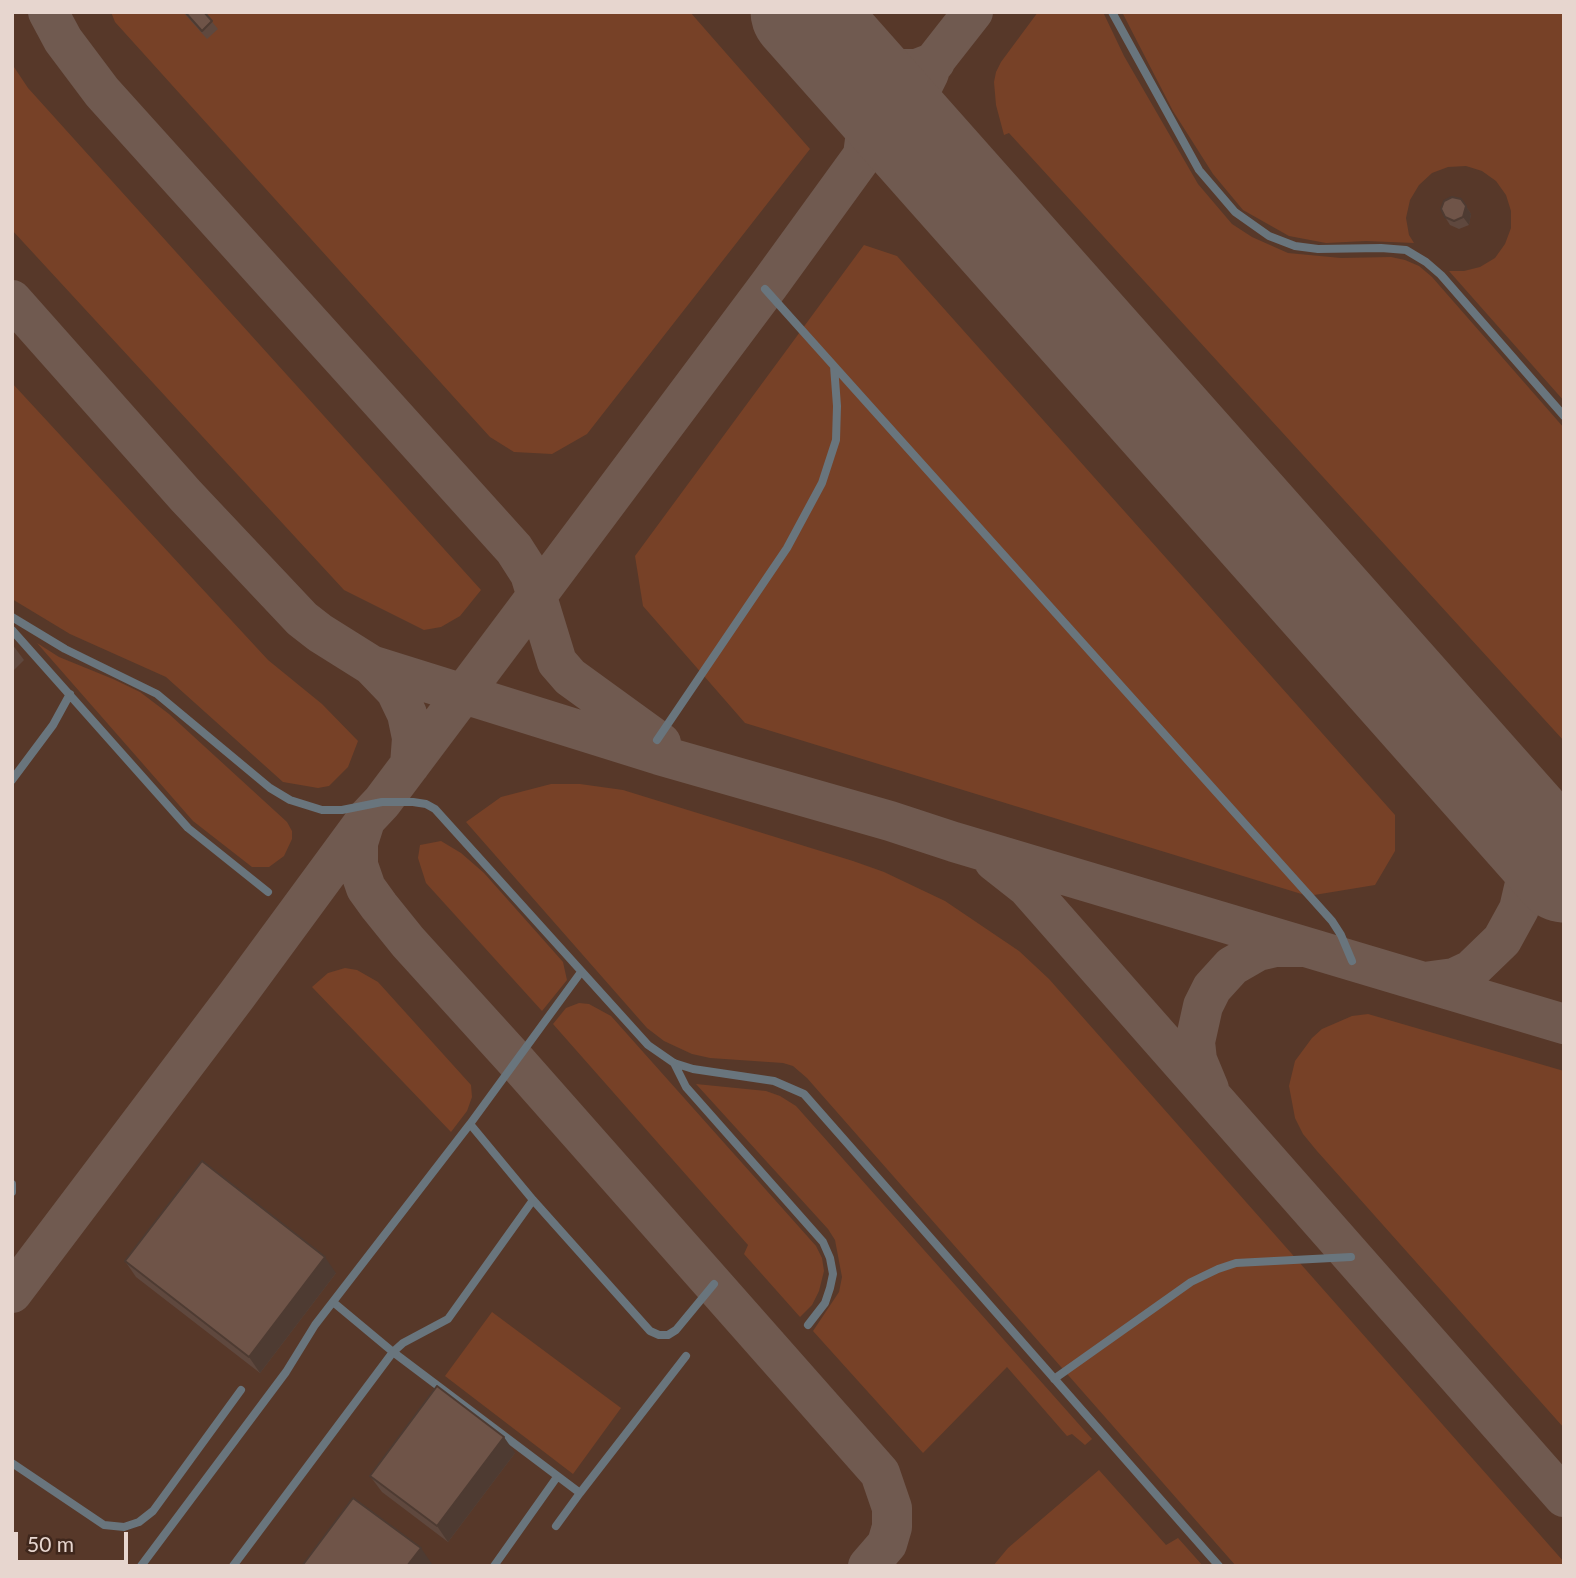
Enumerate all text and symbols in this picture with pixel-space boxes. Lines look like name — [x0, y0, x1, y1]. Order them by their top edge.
scale bar — [18, 1518, 131, 1562]
text: 50 m — [27, 1531, 74, 1556]

